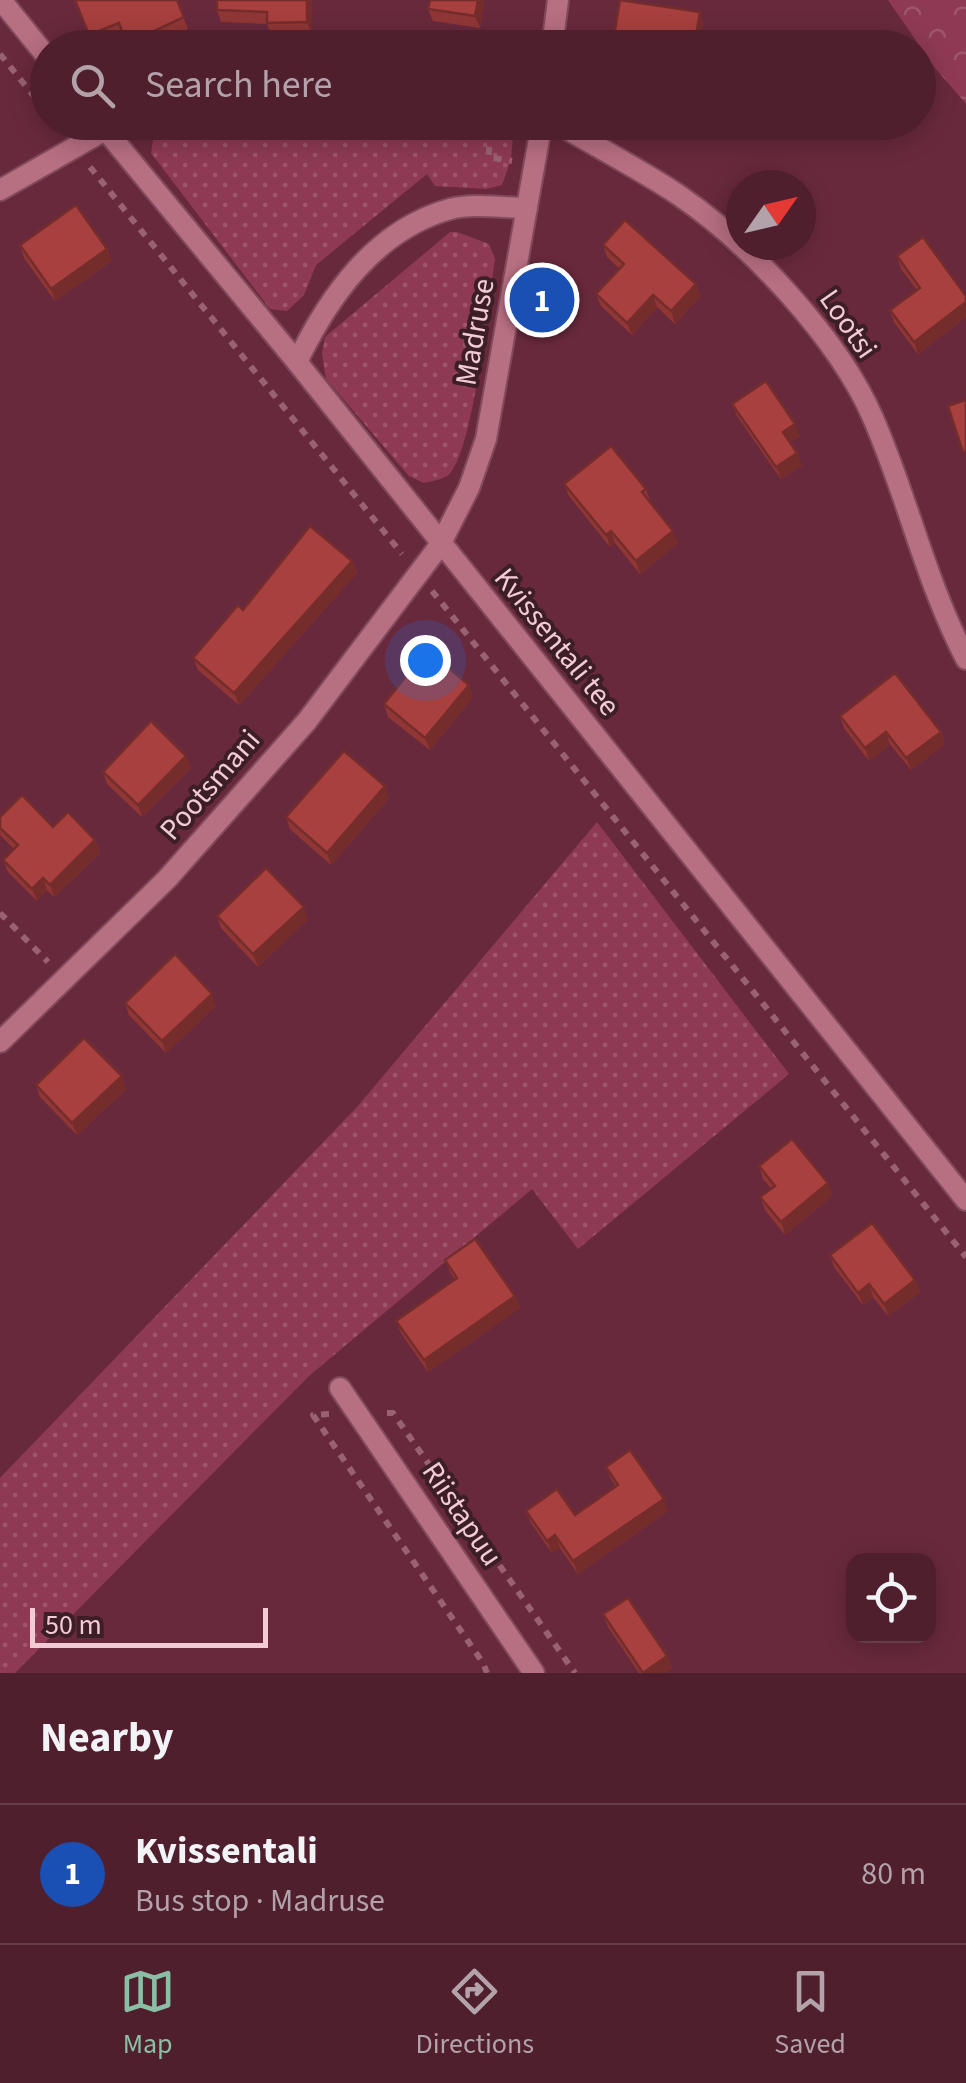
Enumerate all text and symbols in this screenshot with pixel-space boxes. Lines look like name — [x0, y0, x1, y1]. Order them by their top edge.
search box — [30, 30, 936, 140]
icon: search — [65, 58, 120, 113]
text: Search here — [145, 58, 332, 112]
north arrow — [726, 170, 816, 260]
pin: 1 — [510, 262, 574, 338]
street label: Madruse — [444, 275, 506, 389]
street label: Lootsi — [809, 281, 887, 367]
street label: Kvissentali tee — [484, 559, 630, 725]
your location — [400, 635, 451, 686]
street label: Pootsmani — [150, 720, 270, 850]
street label: Riistapuu — [411, 1453, 513, 1575]
map controls — [846, 1553, 936, 1643]
button: locate — [846, 1553, 936, 1643]
scale bar — [30, 1603, 268, 1648]
text: 50 m — [45, 1605, 102, 1645]
text: Nearby — [40, 1708, 174, 1768]
text: Kvissentali — [135, 1824, 318, 1878]
text: 1 — [64, 1851, 81, 1897]
text: 80 m — [861, 1851, 926, 1897]
text: Bus stop · Madruse — [135, 1878, 385, 1924]
tab: Map — [120, 1964, 175, 2064]
tab: Directions — [416, 1964, 534, 2064]
tab: Saved — [774, 1964, 846, 2064]

